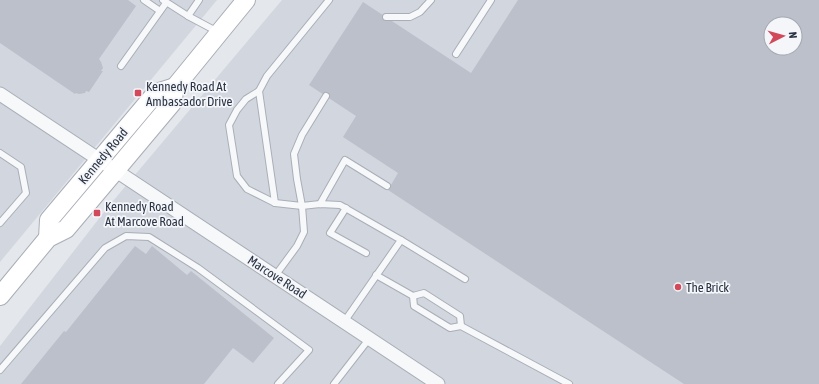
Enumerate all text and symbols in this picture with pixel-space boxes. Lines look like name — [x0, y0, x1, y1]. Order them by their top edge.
north arrow — [763, 16, 803, 56]
text: N — [787, 31, 799, 39]
place label: Kennedy Road At Ambassador Drive — [146, 79, 232, 109]
marker: Kennedy Road At Ambassador Drive — [133, 88, 143, 98]
street label: Kennedy Road — [75, 125, 131, 187]
place label: Kennedy Road At Marcove Road — [105, 199, 184, 229]
marker: Kennedy Road At Marcove Road — [92, 208, 102, 218]
street label: Marcove Road — [245, 252, 309, 302]
place label: The Brick — [686, 280, 729, 295]
marker: The Brick — [673, 282, 683, 292]

